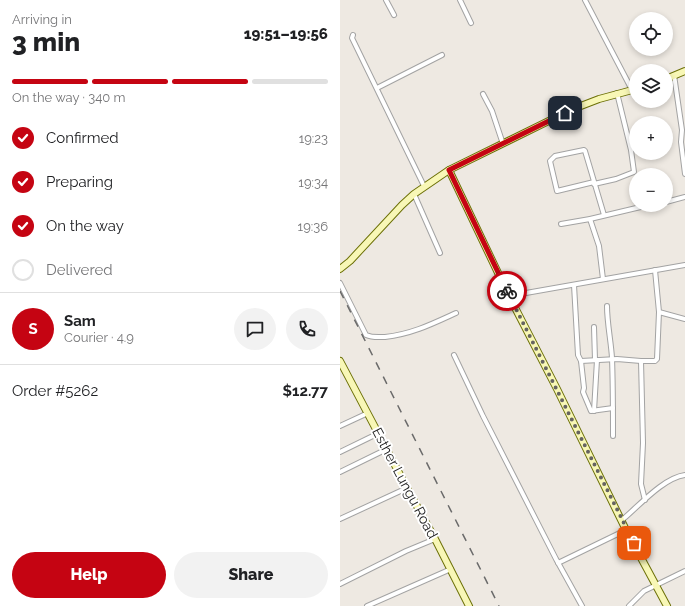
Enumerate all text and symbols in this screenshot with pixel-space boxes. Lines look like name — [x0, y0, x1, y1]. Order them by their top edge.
text: Arriving in — [12, 12, 72, 27]
map controls — [629, 12, 673, 212]
button: locate — [629, 12, 673, 56]
text: 19:51–19:56 — [244, 25, 328, 43]
text: 3 min — [12, 27, 80, 57]
button: layers — [629, 64, 673, 108]
text: On the way · 340 m — [12, 90, 125, 105]
pin — [548, 96, 582, 130]
icon: home — [554, 102, 576, 124]
button: + — [629, 116, 673, 160]
icon: check — [12, 127, 34, 149]
text: Confirmed — [46, 129, 119, 147]
text: 19:23 — [299, 131, 328, 146]
button: − — [629, 168, 673, 212]
icon: check — [12, 171, 34, 193]
text: Preparing — [46, 173, 113, 191]
text: 19:34 — [298, 175, 328, 190]
icon: check — [12, 215, 34, 237]
text: On the way — [46, 217, 124, 235]
text: 19:36 — [298, 219, 328, 234]
text: Delivered — [46, 261, 113, 279]
courier — [487, 271, 527, 311]
icon: bike — [496, 280, 518, 302]
button: chat — [234, 308, 276, 350]
button: phone — [286, 308, 328, 350]
text: Sam — [64, 312, 96, 330]
text: S — [28, 320, 38, 338]
text: Courier · 4.9 — [64, 330, 134, 345]
text: Order #5262 — [12, 382, 98, 400]
text: $12.77 — [283, 382, 328, 400]
street label: Esther Lungu Road — [369, 425, 441, 541]
pin — [617, 526, 651, 560]
icon: bag — [623, 532, 645, 554]
button: Help — [12, 552, 166, 598]
button: Share — [174, 552, 328, 598]

